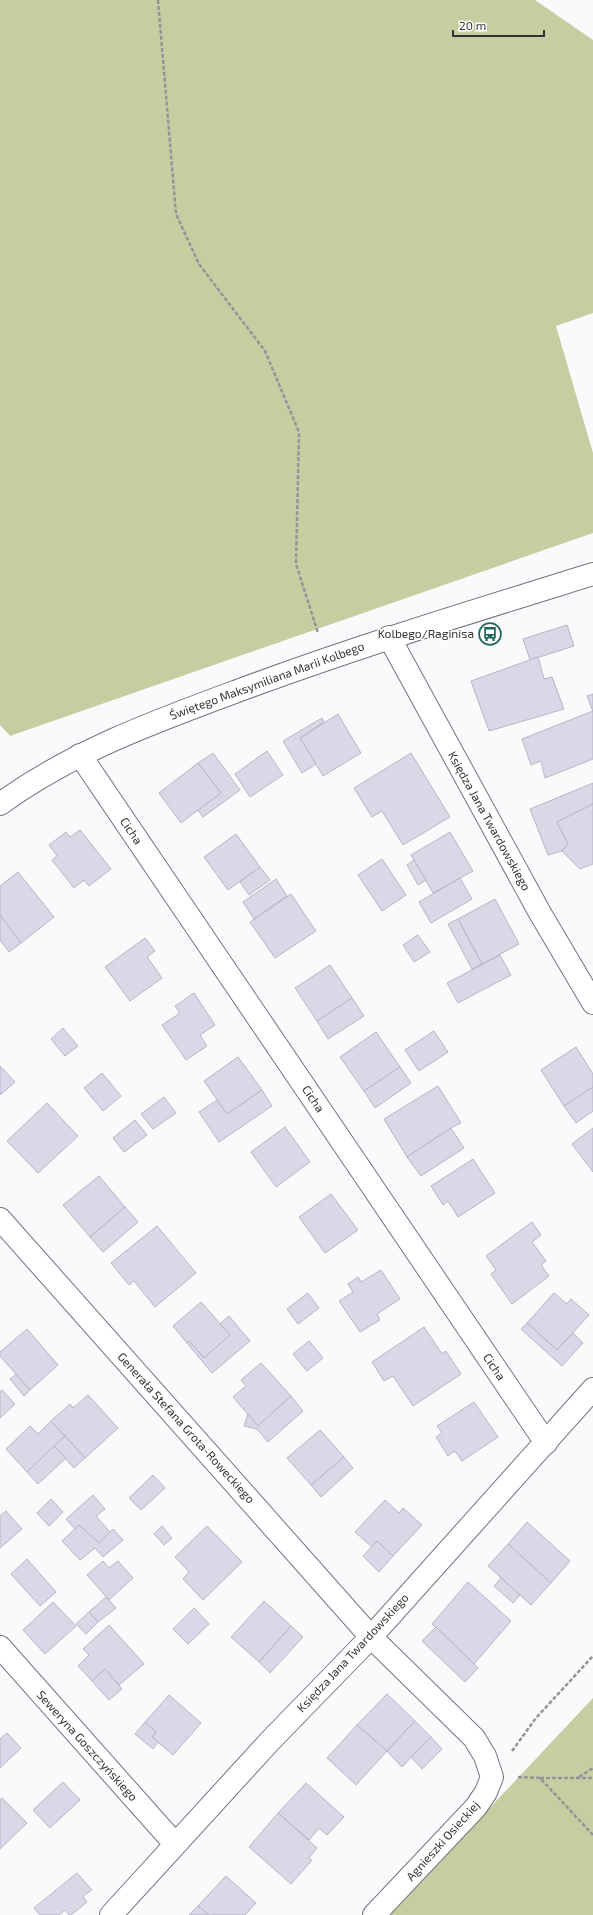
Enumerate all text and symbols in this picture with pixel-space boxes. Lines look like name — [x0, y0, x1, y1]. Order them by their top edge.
scale bar — [453, 12, 544, 38]
text: 20 m — [459, 18, 486, 32]
bus stop icon: Kolbego/Raginisa — [477, 621, 503, 647]
place label: Kolbego/Raginisa — [378, 626, 474, 640]
street label: Świętego Maksymiliana Marii Kolbego — [167, 638, 366, 722]
street label: Księdza Jana Twardowskiego — [446, 748, 534, 893]
street label: Cicha — [118, 814, 146, 846]
street label: Cicha — [300, 1082, 328, 1114]
street label: Generała Stefana Grota-Roweckiego — [115, 1349, 258, 1506]
street label: Cicha — [481, 1350, 509, 1382]
street label: Księdza Jana Twardowskiego — [294, 1590, 411, 1715]
street label: Seweryna Goszczyńskiego — [34, 1687, 141, 1804]
street label: Agnieszki Osieckiej — [403, 1798, 482, 1884]

